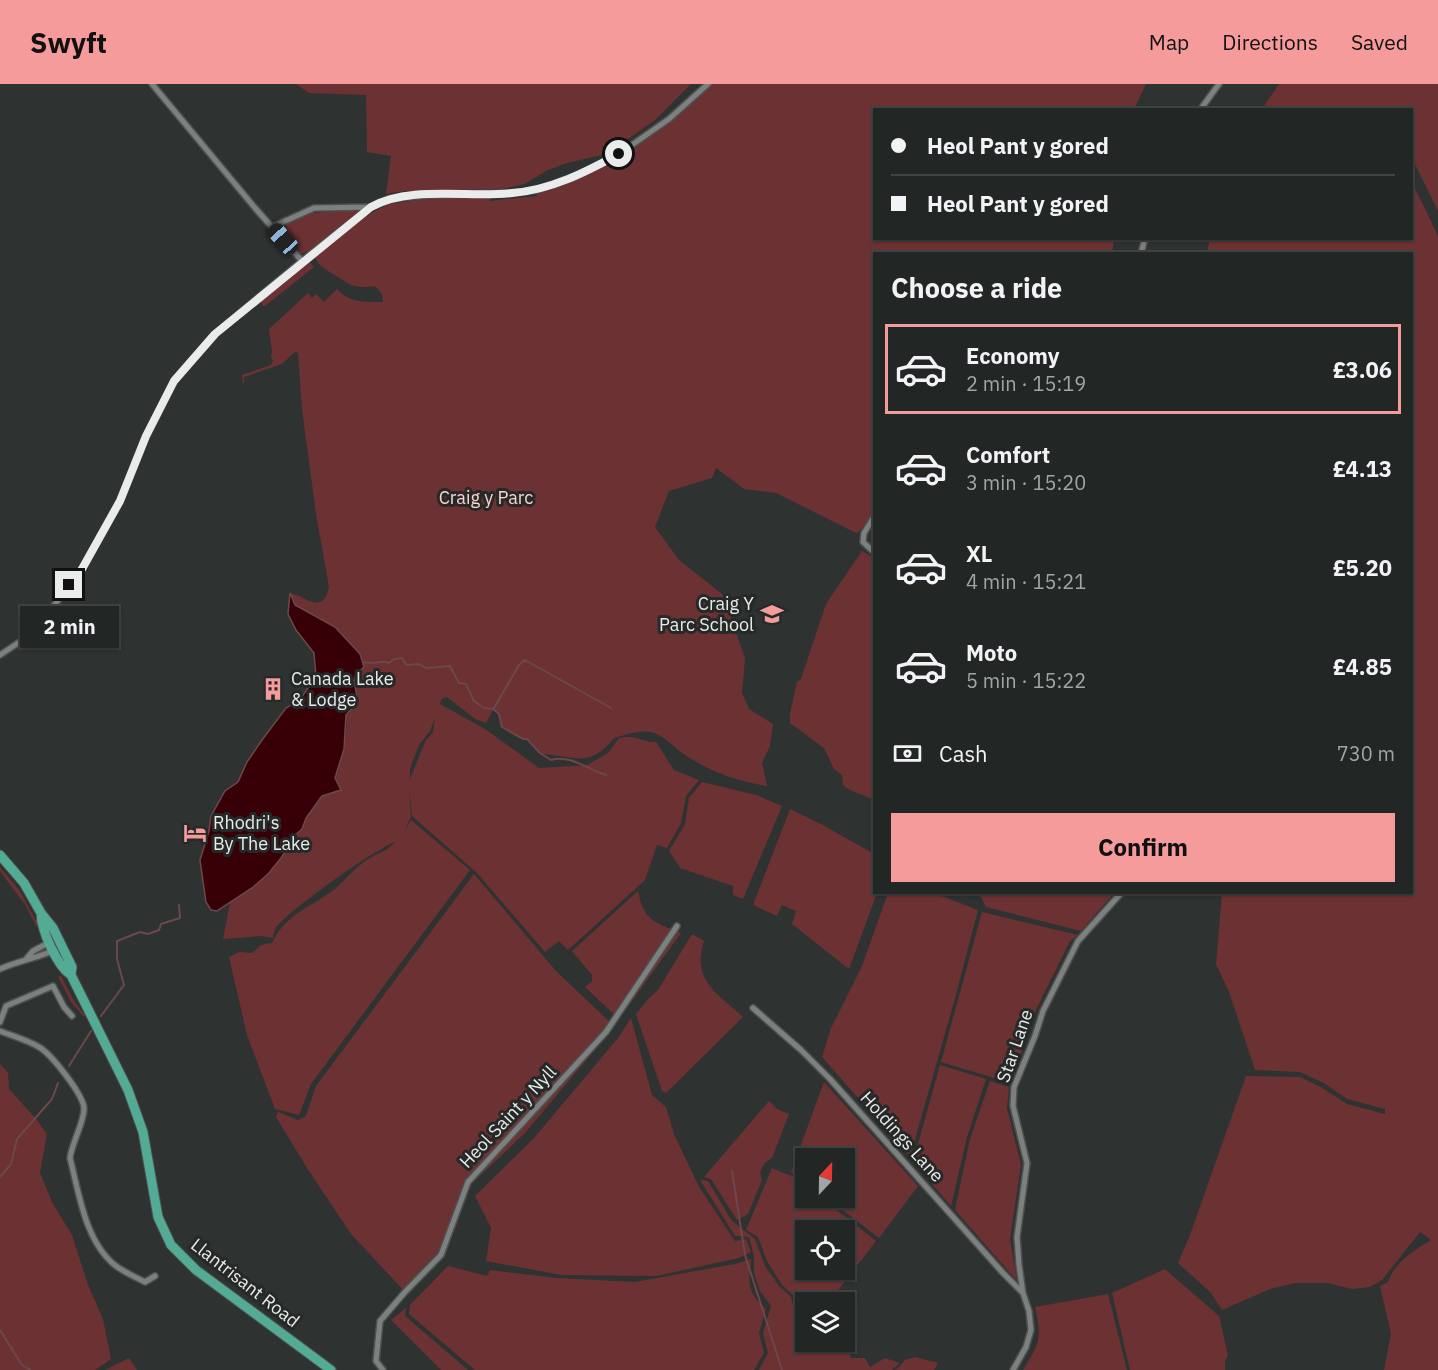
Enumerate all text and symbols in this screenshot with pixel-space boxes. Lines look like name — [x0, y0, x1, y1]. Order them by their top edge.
text: Swyft — [30, 24, 107, 61]
text: Map — [1149, 28, 1189, 56]
text: Directions — [1222, 28, 1318, 56]
text: Saved — [1351, 28, 1408, 56]
text: Heol Pant y gored — [927, 131, 1109, 160]
route start — [605, 140, 632, 167]
text: Heol Pant y gored — [927, 189, 1109, 218]
car — [264, 220, 302, 258]
text: Choose a ride — [891, 270, 1062, 305]
text: Economy — [966, 341, 1060, 370]
icon: car — [894, 342, 948, 396]
text: £3.06 — [1333, 355, 1392, 384]
text: 2 min · 15:19 — [966, 370, 1086, 397]
text: Comfort — [966, 440, 1050, 469]
icon: car — [894, 441, 948, 495]
text: £4.13 — [1333, 454, 1392, 483]
text: 3 min · 15:20 — [966, 469, 1086, 496]
park label: Craig y Parc — [439, 486, 533, 509]
text: XL — [966, 539, 992, 568]
icon: car — [894, 540, 948, 594]
text: £5.20 — [1333, 553, 1392, 582]
text: 4 min · 15:21 — [966, 568, 1086, 595]
route end — [55, 571, 82, 598]
place label: Craig Y Parc School — [659, 592, 754, 636]
school or university icon: Craig Y Parc School — [759, 601, 785, 627]
callout: 2 min — [20, 606, 118, 648]
text: 2 min — [43, 613, 96, 640]
text: Moto — [966, 638, 1017, 667]
icon: car — [894, 639, 948, 693]
text: £4.85 — [1333, 652, 1392, 681]
place label: Canada Lake & Lodge — [291, 667, 394, 711]
text: 5 min · 15:22 — [966, 667, 1086, 694]
building icon: Canada Lake & Lodge — [260, 676, 286, 702]
icon: cash — [891, 737, 924, 770]
text: Cash — [939, 739, 988, 768]
text: 730 m — [1337, 740, 1395, 767]
place label: Rhodri's By The Lake — [213, 811, 310, 855]
button: Confirm — [891, 813, 1395, 882]
hotel icon: Rhodri's By The Lake — [182, 820, 208, 846]
street label: Star Lane — [991, 1006, 1038, 1085]
street label: Heol Saint y Nyll — [454, 1061, 561, 1173]
street label: Holdings Lane — [856, 1087, 949, 1187]
north arrow — [795, 1148, 855, 1208]
map controls — [795, 1148, 855, 1352]
button: locate — [795, 1220, 855, 1280]
street label: Llantrisant Road — [186, 1233, 304, 1332]
button: layers — [795, 1292, 855, 1352]

